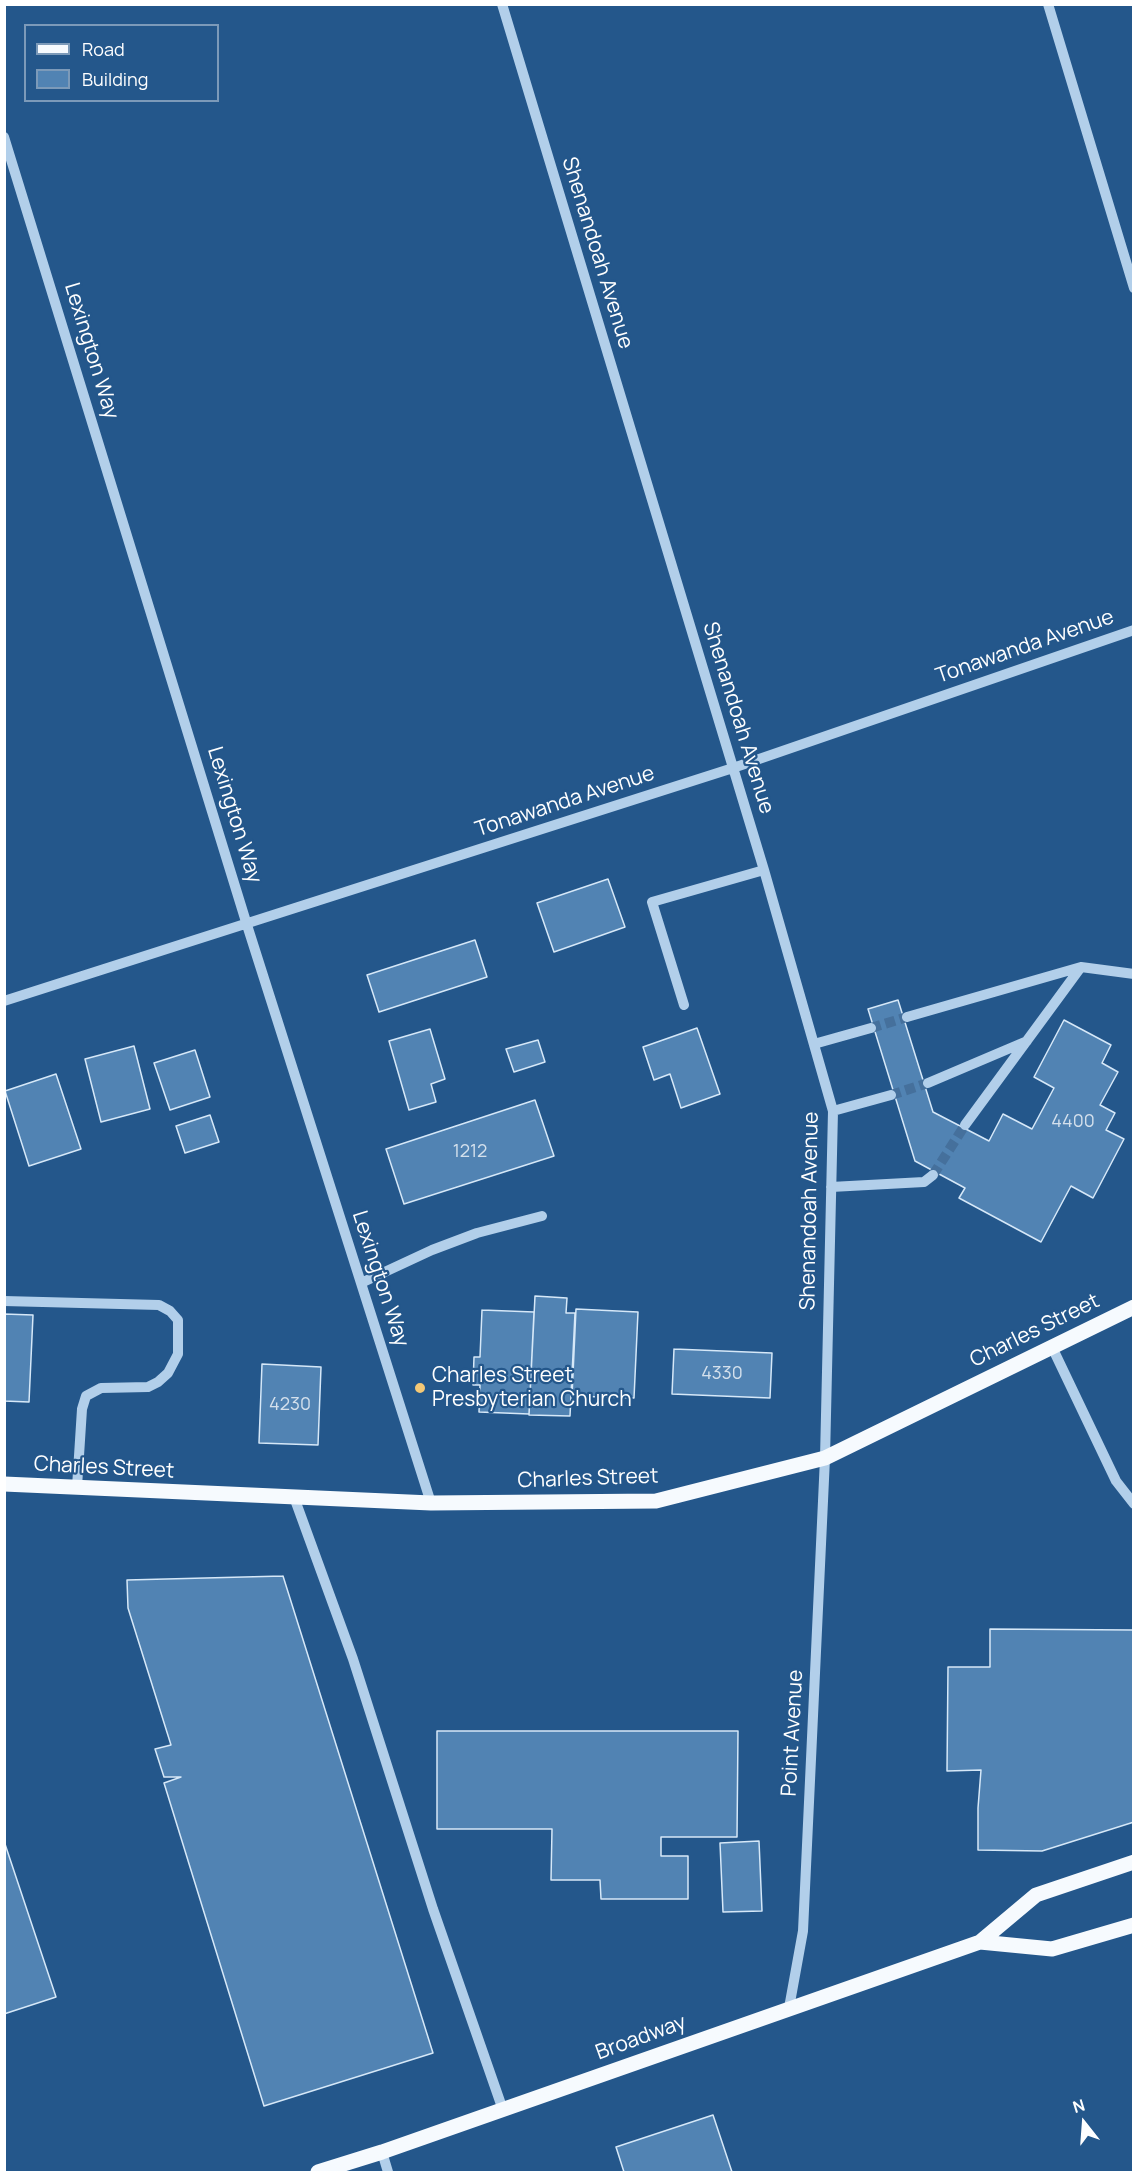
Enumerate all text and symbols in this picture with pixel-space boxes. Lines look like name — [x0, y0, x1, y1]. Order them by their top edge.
legend — [24, 24, 219, 102]
text: Road — [82, 37, 125, 61]
text: Building — [82, 67, 148, 91]
street label: Shenandoah Avenue — [556, 154, 638, 352]
street label: Lexington Way — [58, 280, 124, 422]
street label: Tonawanda Avenue — [933, 605, 1117, 689]
street label: Shenandoah Avenue — [697, 619, 779, 817]
street label: Lexington Way — [201, 744, 267, 886]
street label: Tonawanda Avenue — [472, 761, 658, 843]
street label: Shenandoah Avenue — [796, 1111, 824, 1311]
house number: 4400 — [1051, 1111, 1095, 1133]
house number: 1212 — [453, 1141, 487, 1163]
street label: Lexington Way — [346, 1208, 414, 1350]
street label: Charles Street — [966, 1289, 1104, 1373]
place label: Charles Street Presbyterian Church — [432, 1363, 632, 1413]
house number: 4330 — [701, 1363, 743, 1385]
marker: Charles Street Presbyterian Church — [413, 1381, 427, 1395]
house number: 4230 — [269, 1394, 311, 1416]
street label: Charles Street — [33, 1452, 175, 1484]
street label: Charles Street — [517, 1464, 659, 1494]
street label: Point Avenue — [777, 1669, 809, 1797]
street label: Broadway — [592, 2010, 690, 2066]
north arrow — [1054, 2093, 1114, 2153]
text: N — [1070, 2094, 1087, 2118]

